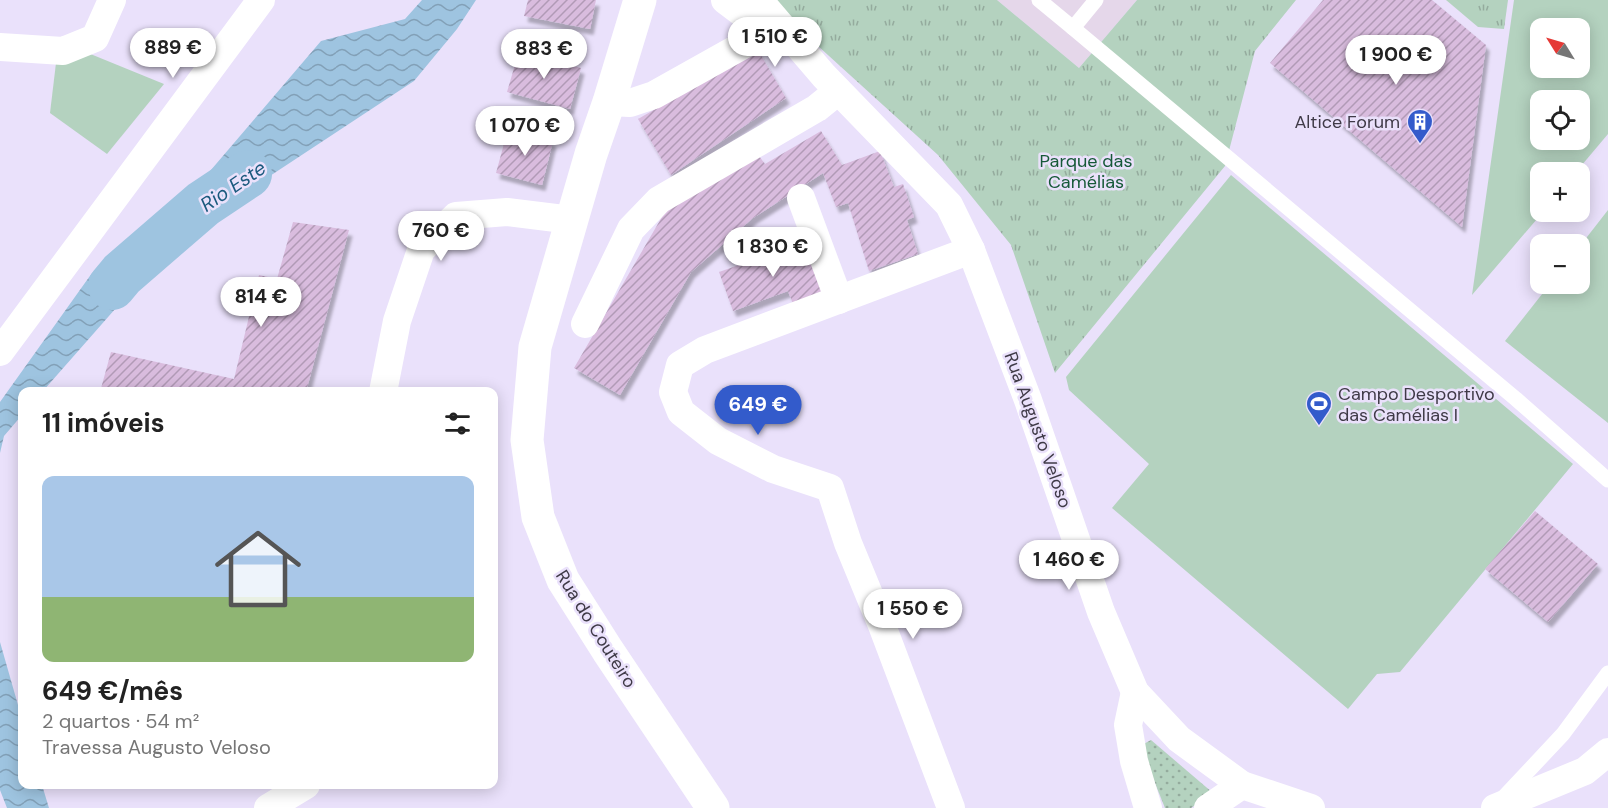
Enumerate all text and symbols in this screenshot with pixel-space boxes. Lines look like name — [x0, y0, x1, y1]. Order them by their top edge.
pin: 1 510 € — [720, 17, 830, 68]
north arrow — [1530, 18, 1590, 78]
map controls — [1530, 18, 1590, 294]
text: 1 510 € — [742, 23, 808, 49]
pin: 889 € — [131, 28, 215, 79]
pin: 883 € — [502, 29, 586, 80]
text: 889 € — [144, 34, 202, 60]
text: 883 € — [515, 35, 573, 61]
pin: 1 900 € — [1341, 35, 1451, 86]
text: 1 900 € — [1359, 41, 1433, 67]
button: locate — [1530, 90, 1590, 150]
pin: 1 070 € — [470, 106, 580, 157]
building icon: Altice Forum — [1405, 107, 1435, 145]
place label: Altice Forum — [1294, 110, 1400, 134]
text: 1 070 € — [489, 112, 561, 138]
park label: Parque das Camélias — [1040, 149, 1132, 194]
water label: Rio Este — [195, 155, 271, 217]
button: + — [1530, 162, 1590, 222]
pin: 760 € — [399, 211, 483, 262]
text: 760 € — [412, 217, 470, 243]
pin: 1 830 € — [718, 227, 828, 278]
text: 1 830 € — [737, 233, 809, 259]
button: − — [1530, 234, 1590, 294]
pin: 814 € — [219, 277, 303, 328]
text: 814 € — [234, 283, 288, 309]
street label: Rua Augusto Veloso — [999, 349, 1077, 511]
place label: Campo Desportivo das Camélias I — [1338, 382, 1495, 427]
pin: 649 € — [716, 385, 800, 436]
sports icon: Campo Desportivo das Camélias I — [1304, 389, 1334, 427]
text: 649 € — [729, 391, 787, 417]
text: 11 imóveis — [42, 406, 165, 440]
icon: filters — [441, 407, 474, 440]
icon: home — [204, 515, 312, 623]
pin: 1 460 € — [1014, 540, 1124, 591]
text: 1 460 € — [1033, 546, 1105, 572]
street label: Rua do Couteiro — [550, 566, 642, 692]
pin: 1 550 € — [858, 589, 968, 640]
text: 1 550 € — [877, 595, 949, 621]
text: 649 €/mês — [42, 674, 183, 708]
text: 2 quartos · 54 m² — [42, 708, 199, 734]
text: Travessa Augusto Veloso — [42, 734, 271, 760]

